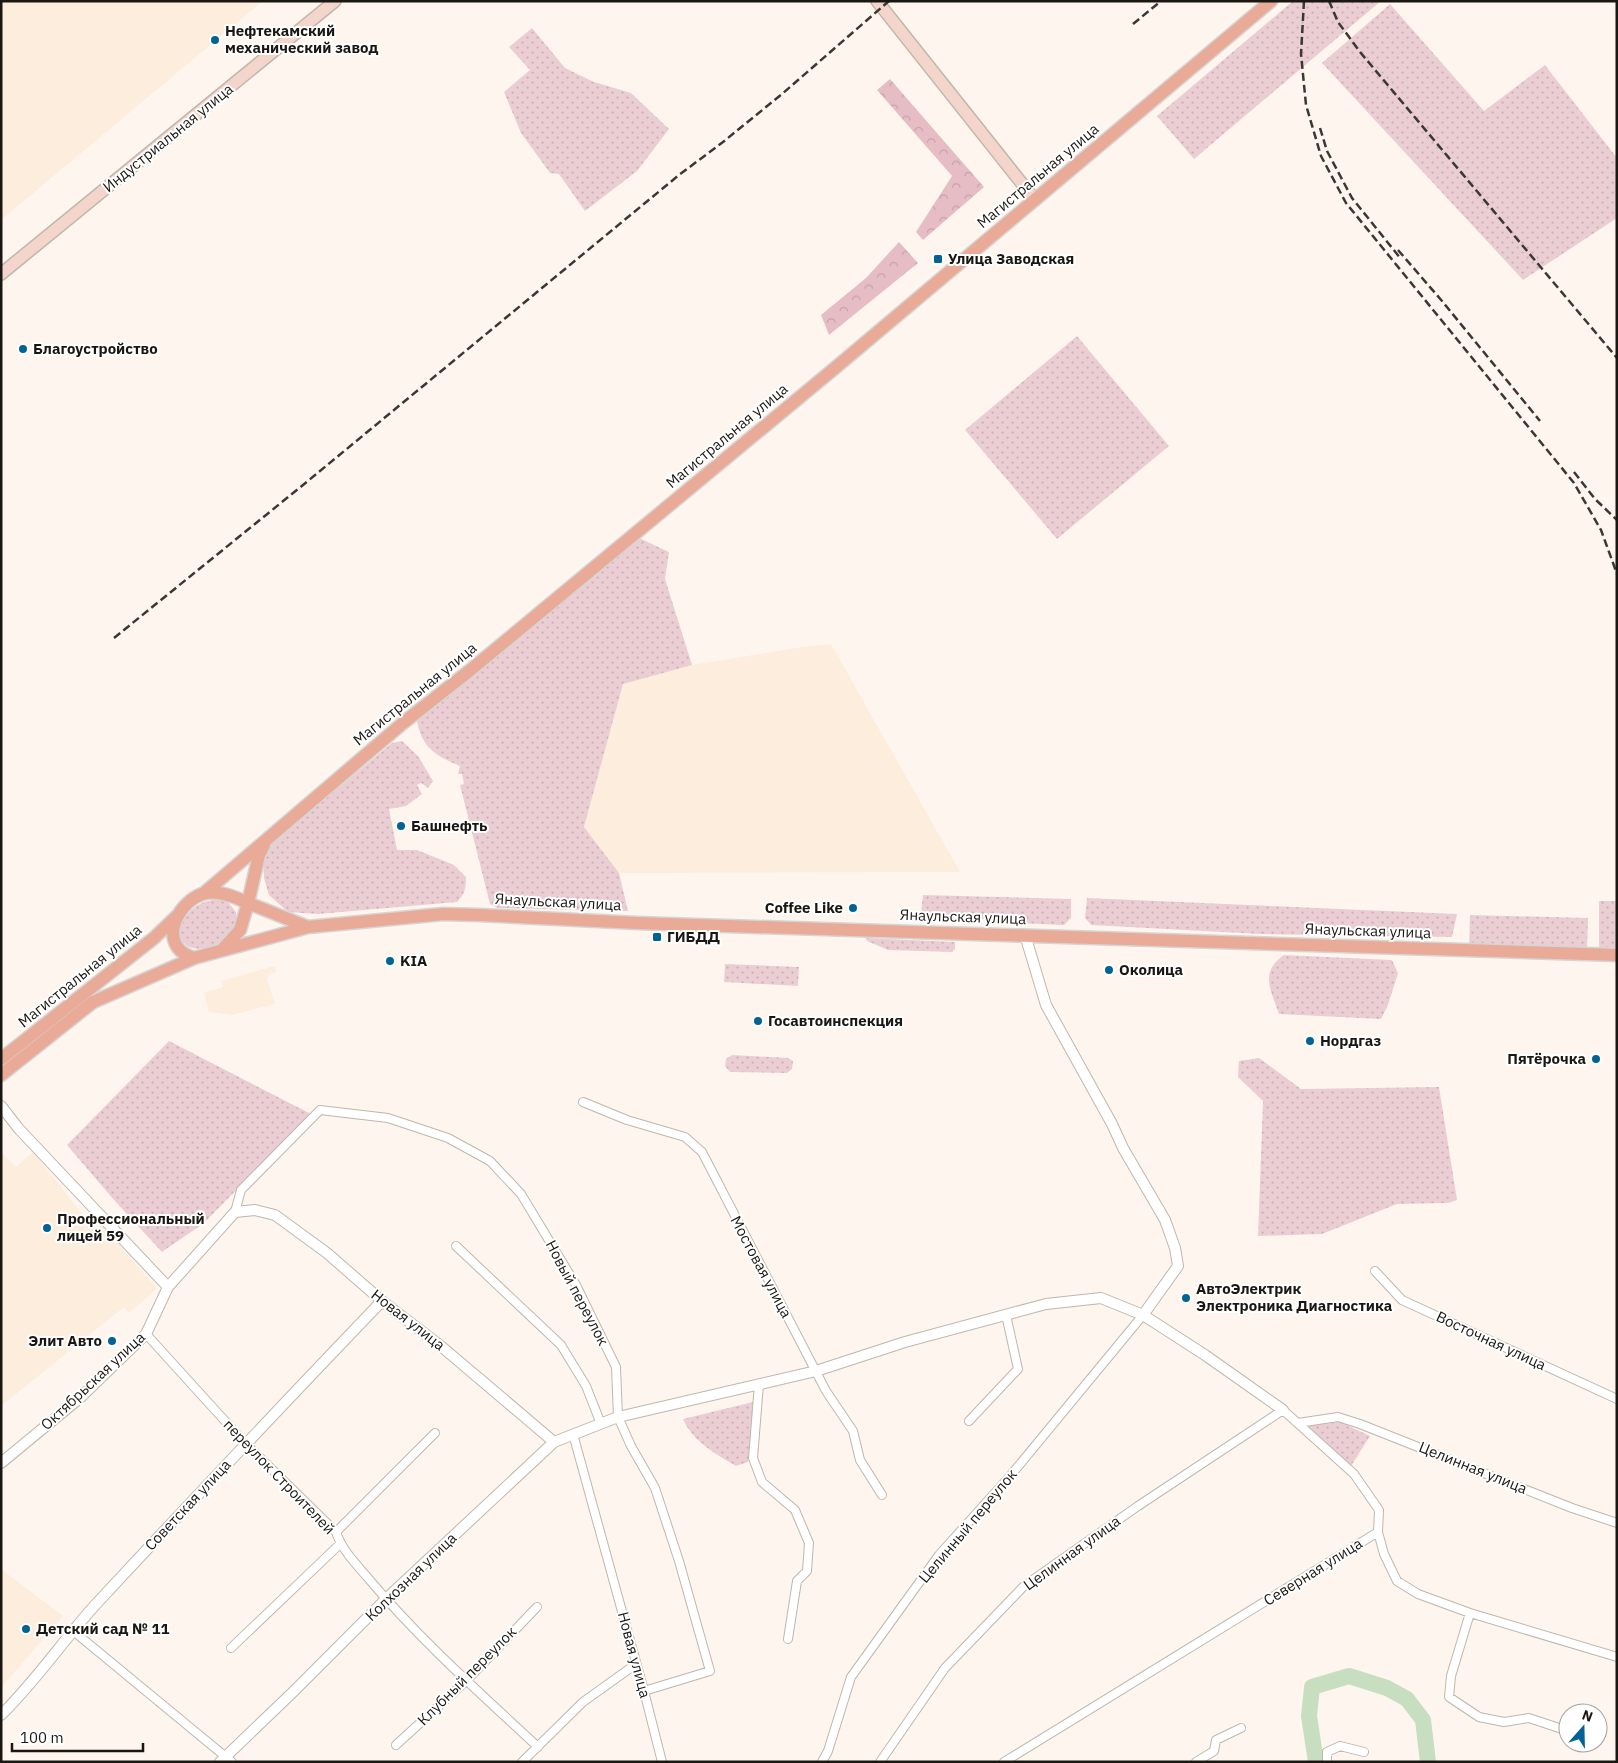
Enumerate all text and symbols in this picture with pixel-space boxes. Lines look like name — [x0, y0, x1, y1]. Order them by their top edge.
place label: Нефтекамский механический завод — [225, 21, 378, 57]
marker: Нефтекамский механический завод — [209, 34, 221, 46]
street label: Индустриальная улица — [99, 79, 237, 196]
street label: Магистральная улица — [973, 119, 1103, 232]
place label: Улица Заводская — [948, 249, 1074, 268]
marker: Улица Заводская — [932, 253, 944, 265]
place label: Благоустройство — [33, 339, 158, 358]
marker: Благоустройство — [17, 343, 29, 355]
street label: Магистральная улица — [662, 379, 792, 492]
street label: Магистральная улица — [349, 638, 480, 749]
place label: Башнефть — [411, 816, 488, 835]
marker: Башнефть — [395, 820, 407, 832]
street label: Янаульская улица — [494, 889, 622, 914]
place label: Coffee Like — [765, 898, 843, 917]
marker: Coffee Like — [847, 902, 859, 914]
street label: Янаульская улица — [899, 905, 1027, 928]
street label: Янаульская улица — [1304, 919, 1432, 942]
street label: Магистральная улица — [14, 920, 145, 1031]
place label: ГИБДД — [667, 927, 720, 946]
marker: ГИБДД — [651, 931, 663, 943]
place label: KIA — [400, 951, 427, 970]
marker: KIA — [384, 955, 396, 967]
place label: Околица — [1119, 960, 1184, 979]
marker: Околица — [1103, 964, 1115, 976]
place label: Госавтоинспекция — [768, 1011, 903, 1030]
marker: Госавтоинспекция — [752, 1015, 764, 1027]
place label: Нордгаз — [1320, 1031, 1381, 1050]
marker: Нордгаз — [1304, 1035, 1316, 1047]
place label: Пятёрочка — [1507, 1049, 1586, 1068]
marker: Пятёрочка — [1590, 1053, 1602, 1065]
place label: Профессиональный лицей 59 — [57, 1209, 205, 1245]
street label: Мостовая улица — [727, 1212, 796, 1321]
marker: Профессиональный лицей 59 — [41, 1222, 53, 1234]
street label: Новый переулок — [542, 1237, 613, 1349]
place label: АвтоЭлектрик Электроника Диагностика — [1196, 1279, 1393, 1315]
street label: Новая улица — [368, 1285, 449, 1354]
marker: АвтоЭлектрик Электроника Диагностика — [1180, 1292, 1192, 1304]
street label: Восточная улица — [1433, 1307, 1549, 1374]
street label: Октябрьская улица — [37, 1327, 149, 1434]
place label: Элит Авто — [28, 1331, 102, 1350]
marker: Элит Авто — [106, 1335, 118, 1347]
street label: переулок Строителей — [220, 1415, 339, 1538]
street label: Целинная улица — [1416, 1437, 1530, 1498]
street label: Советская улица — [141, 1455, 235, 1554]
street label: Целинный переулок — [914, 1465, 1021, 1587]
street label: Целинная улица — [1020, 1511, 1124, 1594]
street label: Колхозная улица — [361, 1528, 460, 1625]
street label: Северная улица — [1260, 1534, 1366, 1610]
street label: Новая улица — [614, 1610, 655, 1700]
place label: Детский сад № 11 — [36, 1619, 169, 1638]
street label: Клубный переулок — [413, 1622, 520, 1729]
marker: Детский сад № 11 — [20, 1623, 32, 1635]
north arrow — [1558, 1703, 1608, 1753]
text: N — [1580, 1706, 1595, 1726]
scale bar — [12, 1720, 144, 1752]
text: 100 m — [20, 1728, 64, 1747]

